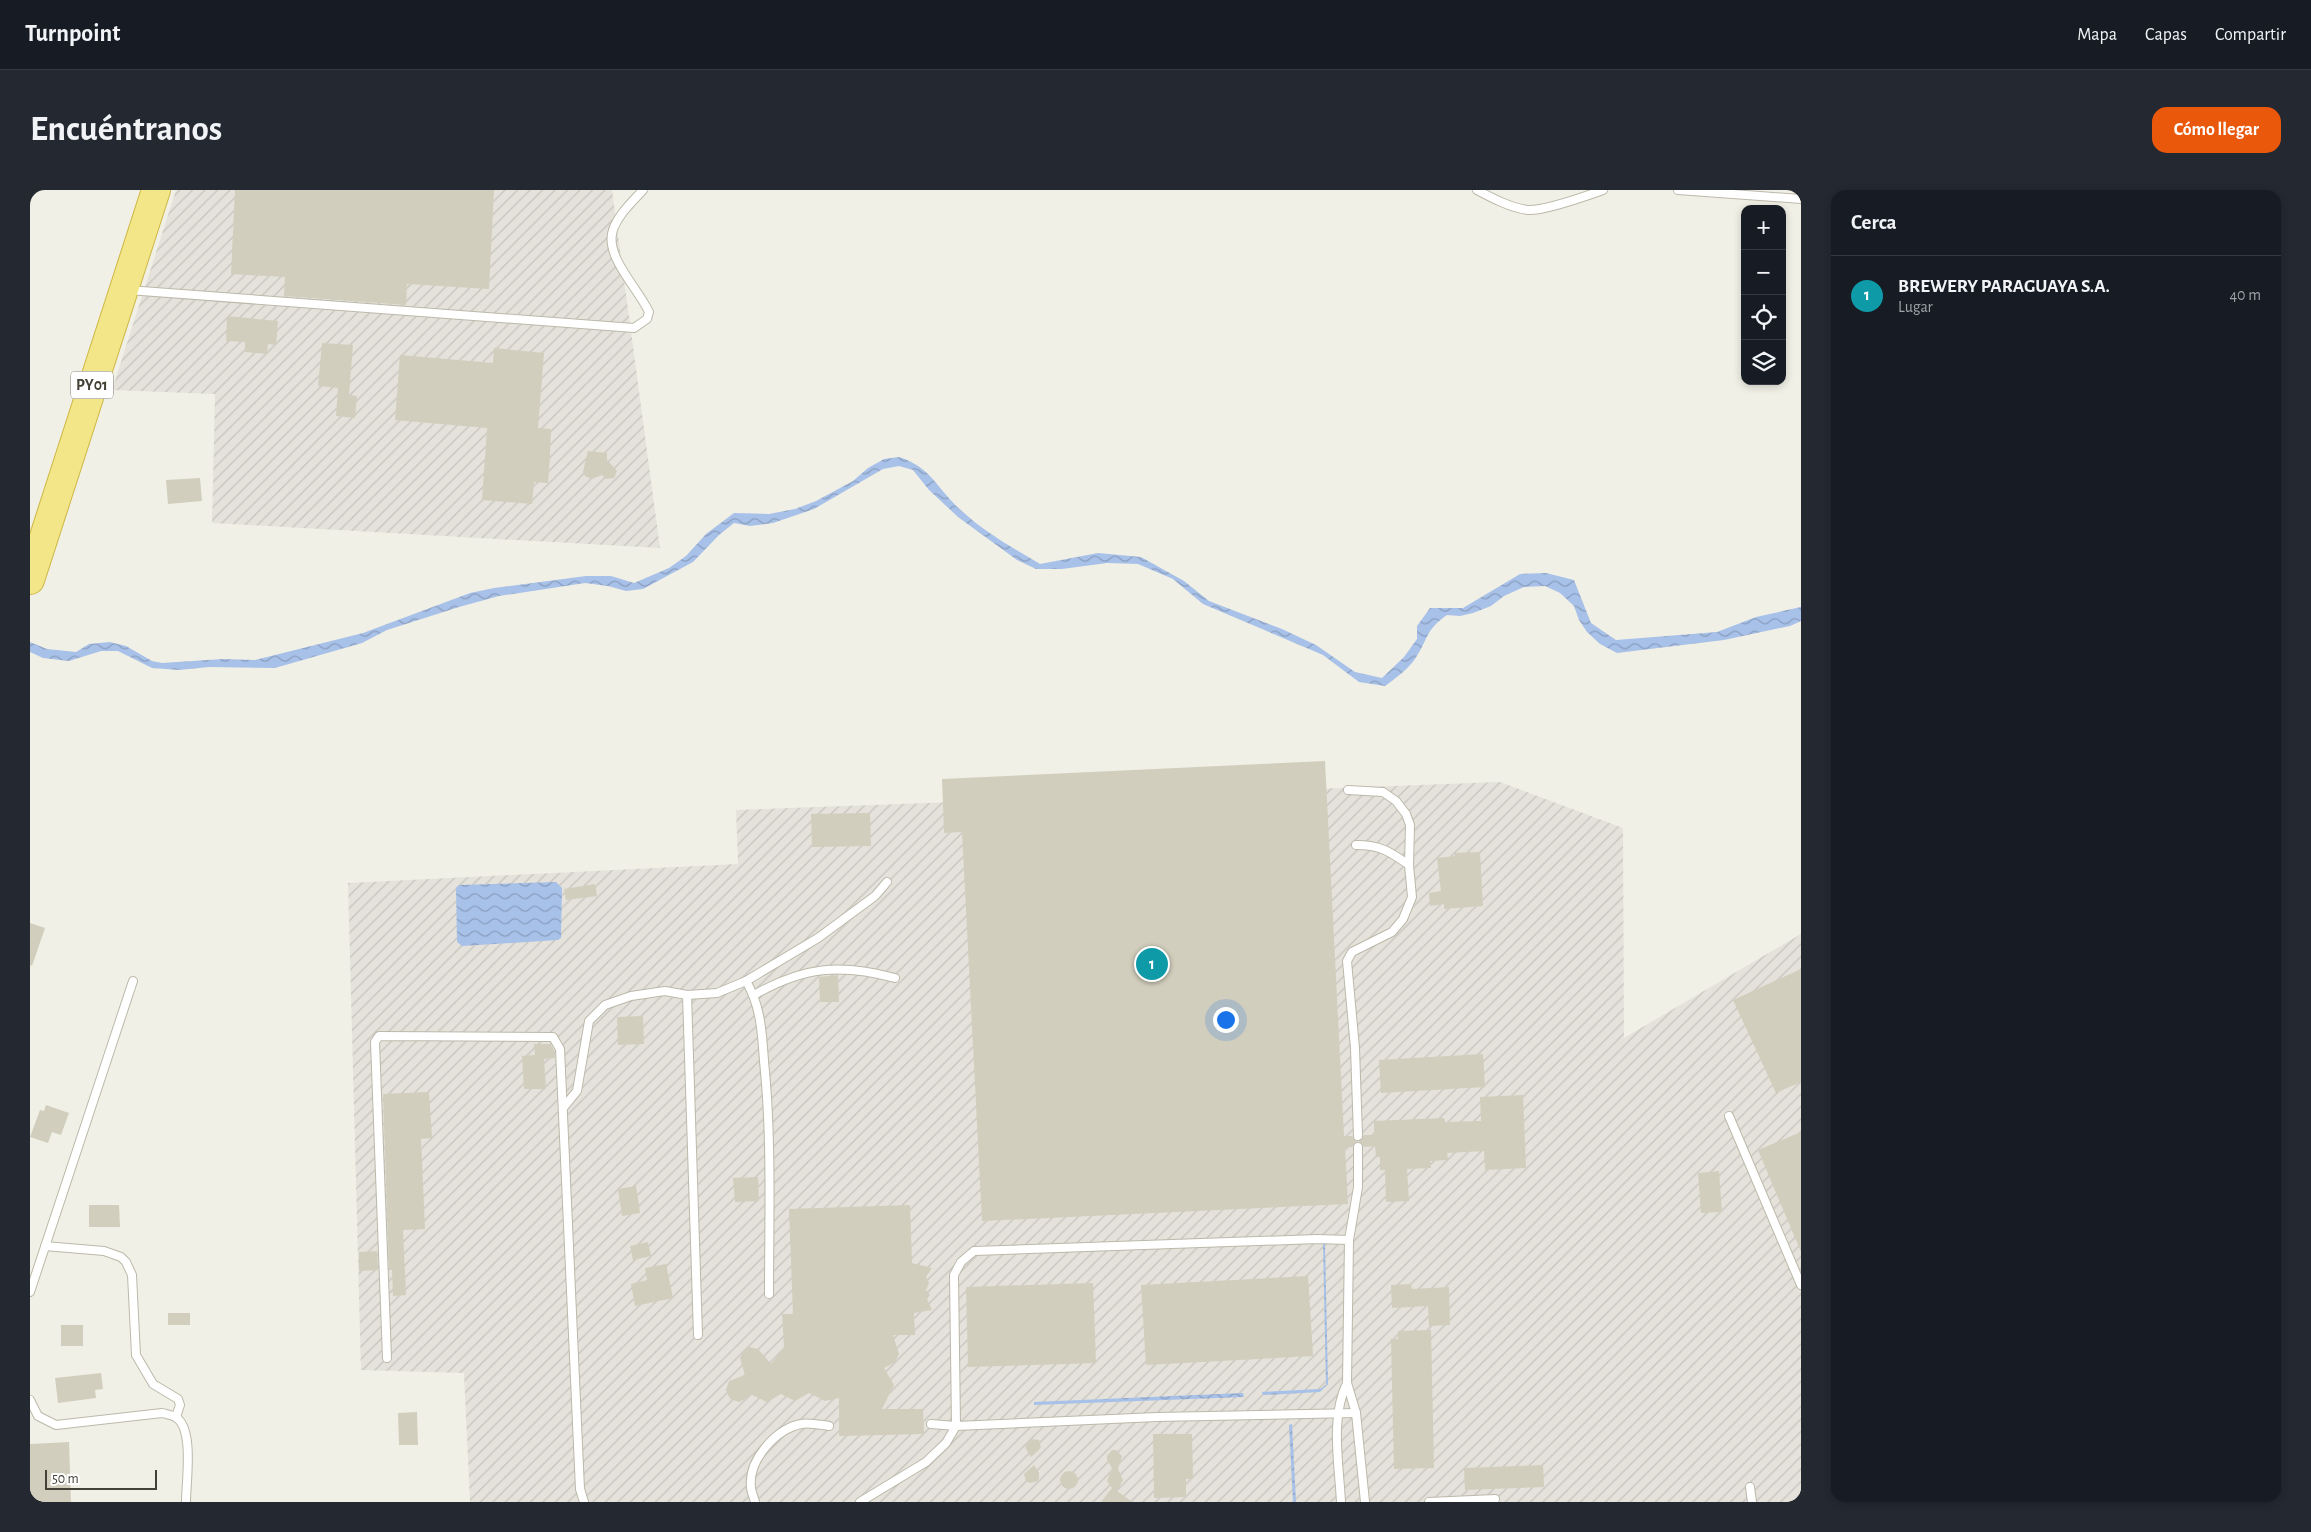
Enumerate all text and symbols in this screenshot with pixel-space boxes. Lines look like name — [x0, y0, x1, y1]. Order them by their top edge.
text: Turnpoint — [25, 22, 120, 46]
text: Mapa — [2077, 26, 2117, 44]
text: Capas — [2145, 26, 2187, 44]
text: Compartir — [2215, 26, 2286, 44]
button: Cómo llegar — [2152, 107, 2281, 153]
text: Encuéntranos — [30, 112, 222, 147]
map controls — [1741, 205, 1786, 385]
button: + — [1741, 205, 1786, 250]
text: Cerca — [1851, 212, 1897, 233]
button: − — [1741, 250, 1786, 295]
text: BREWERY PARAGUAYA S.A. — [1898, 277, 2110, 296]
text: 1 — [1864, 287, 1870, 303]
text: 40 m — [2229, 287, 2261, 303]
button: locate — [1741, 295, 1786, 340]
text: Lugar — [1898, 299, 1933, 315]
button: layers — [1741, 340, 1786, 385]
road number: PY01 — [71, 372, 113, 398]
pin: 1 — [1136, 945, 1168, 983]
your location — [1213, 1007, 1239, 1033]
scale bar — [45, 1467, 158, 1490]
text: 50 m — [52, 1472, 79, 1486]

